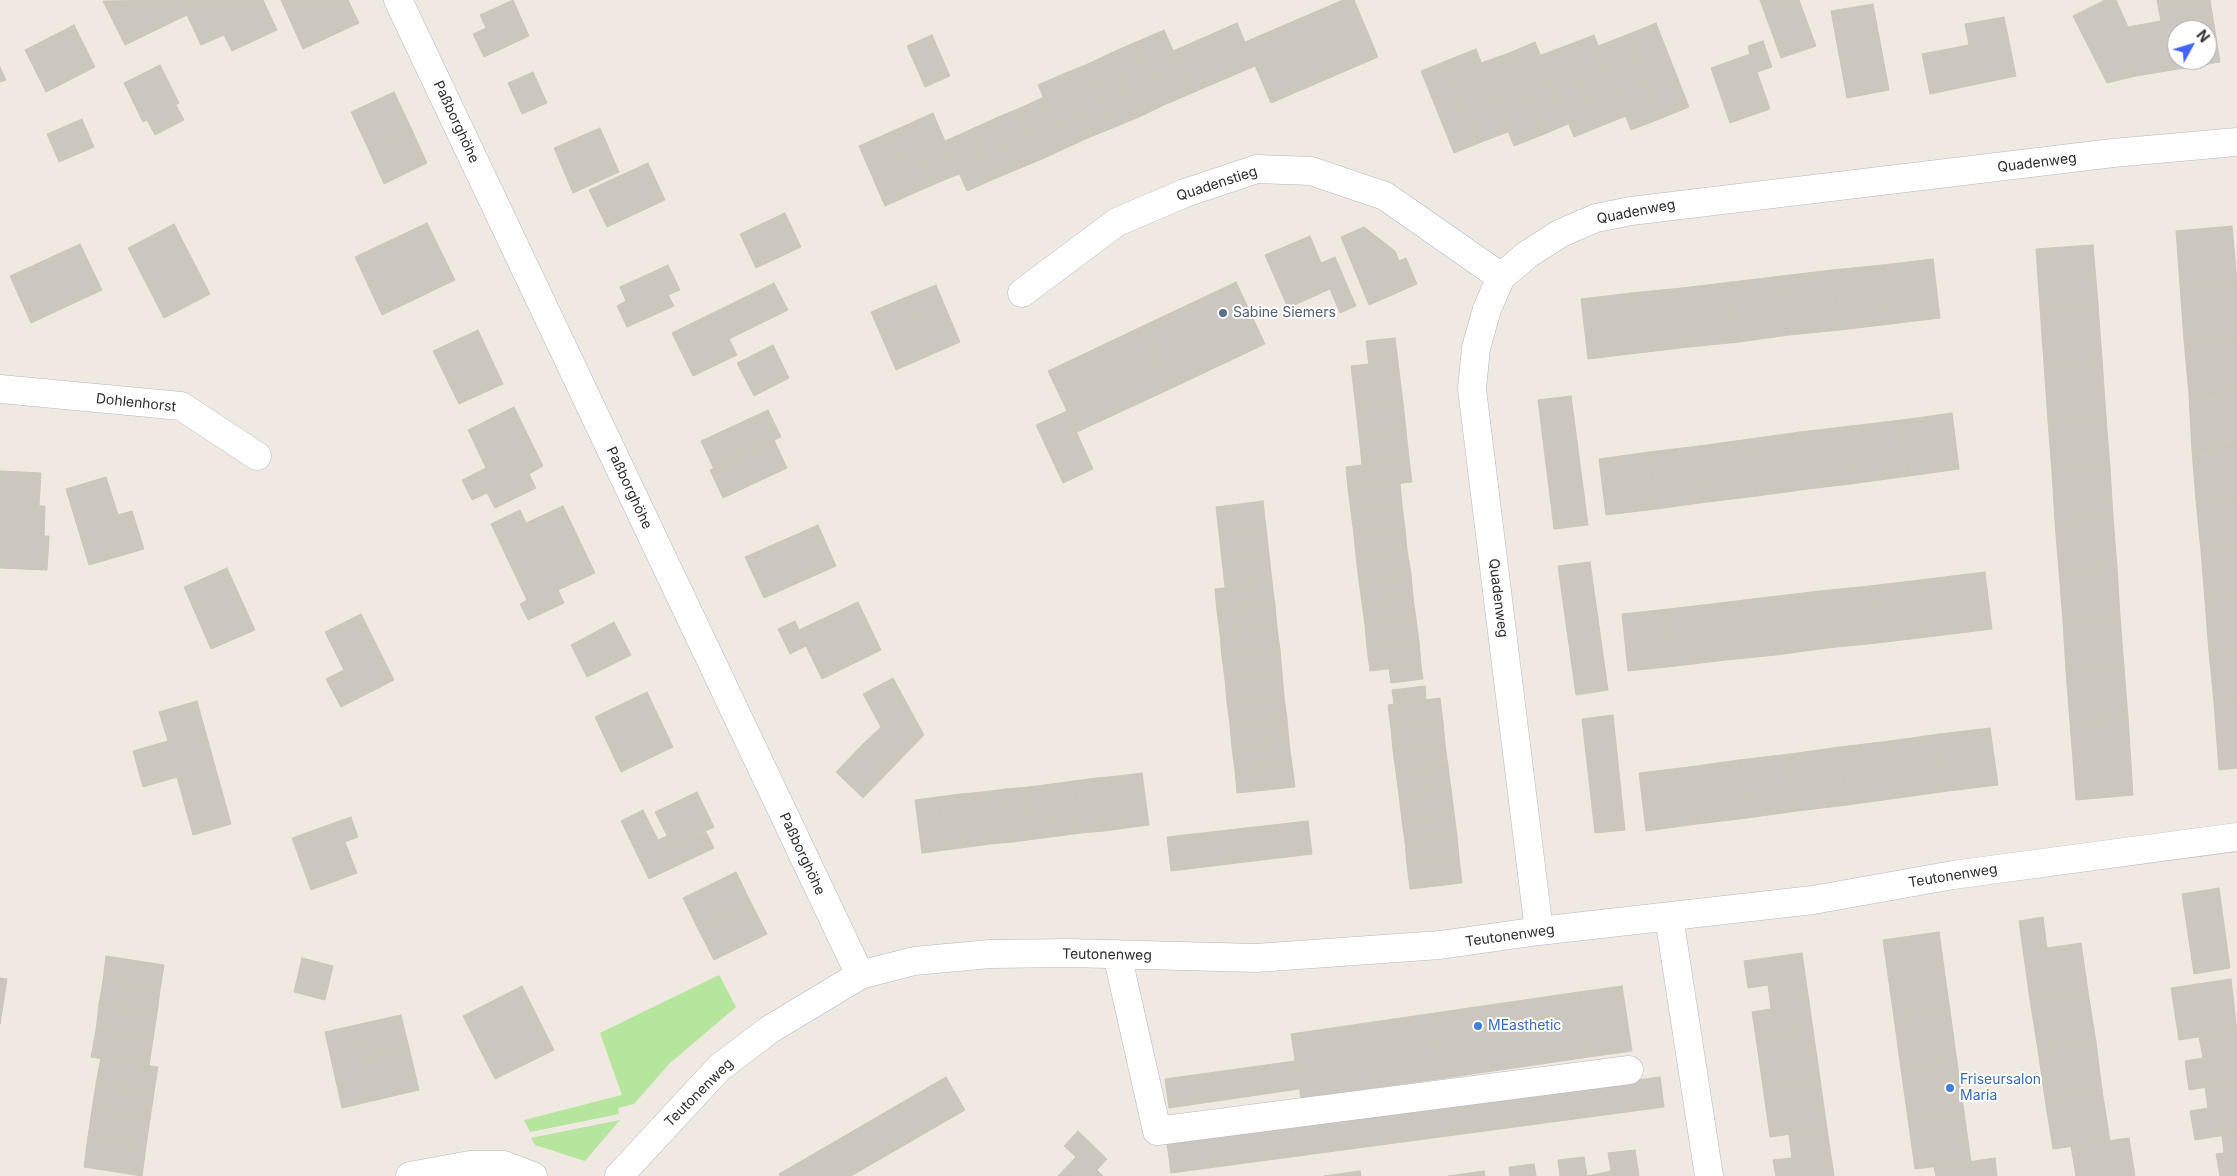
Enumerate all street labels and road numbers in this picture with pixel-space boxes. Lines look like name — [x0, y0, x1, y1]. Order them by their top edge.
street label: Paßborghöhe — [430, 78, 482, 166]
street label: Quadenweg — [1996, 150, 2078, 176]
street label: Quadenstieg — [1174, 163, 1260, 205]
street label: Quadenweg — [1595, 196, 1677, 228]
street label: Dohlenhorst — [95, 390, 177, 416]
street label: Paßborghöhe — [603, 444, 655, 532]
street label: Quadenweg — [1485, 557, 1511, 639]
street label: Paßborghöhe — [776, 810, 828, 898]
street label: Teutonenweg — [1907, 861, 1999, 891]
street label: Teutonenweg — [1464, 921, 1556, 951]
street label: Teutonenweg — [1062, 946, 1152, 964]
street label: Teutonenweg — [661, 1055, 737, 1131]

